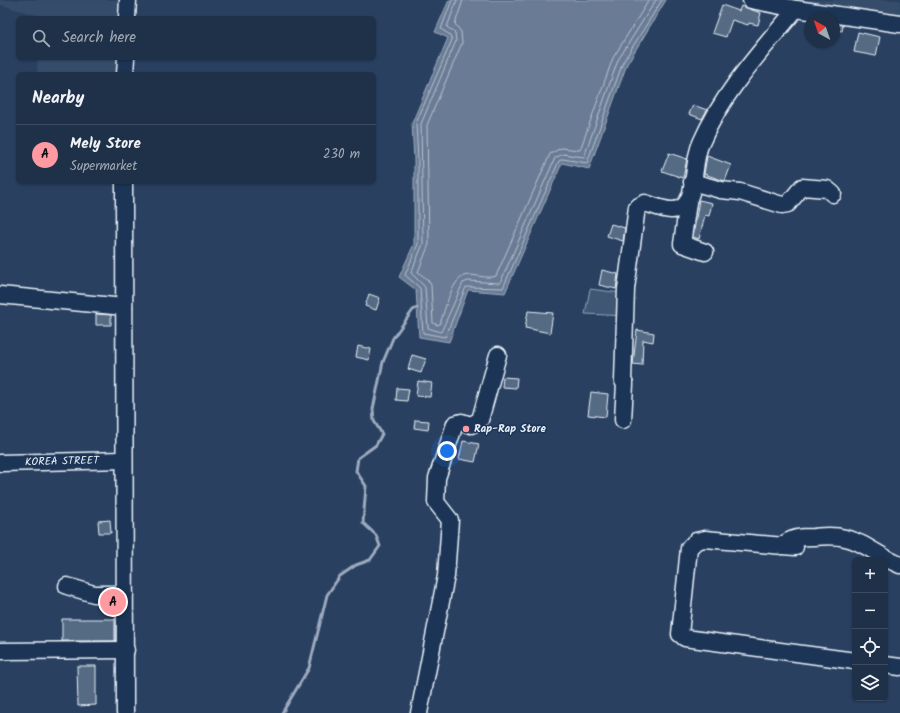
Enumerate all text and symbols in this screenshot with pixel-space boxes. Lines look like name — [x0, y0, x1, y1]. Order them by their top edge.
north arrow — [804, 12, 840, 48]
search box — [16, 16, 376, 60]
text: Search here — [62, 26, 136, 50]
icon: search — [30, 27, 52, 49]
text: Nearby — [32, 85, 84, 112]
text: Mely Store — [70, 132, 141, 156]
text: A — [41, 144, 49, 165]
text: 230 m — [323, 144, 360, 165]
text: Supermarket — [70, 156, 137, 177]
place label: Rap-Rap Store — [474, 420, 546, 438]
marker: Rap-Rap Store — [461, 424, 471, 434]
your location — [437, 441, 457, 461]
street label: KOREA STREET — [25, 452, 100, 471]
map controls — [852, 557, 888, 701]
button: + — [852, 557, 888, 593]
pin: A — [100, 587, 126, 617]
button: − — [852, 593, 888, 629]
button: locate — [852, 629, 888, 665]
button: layers — [852, 665, 888, 701]

